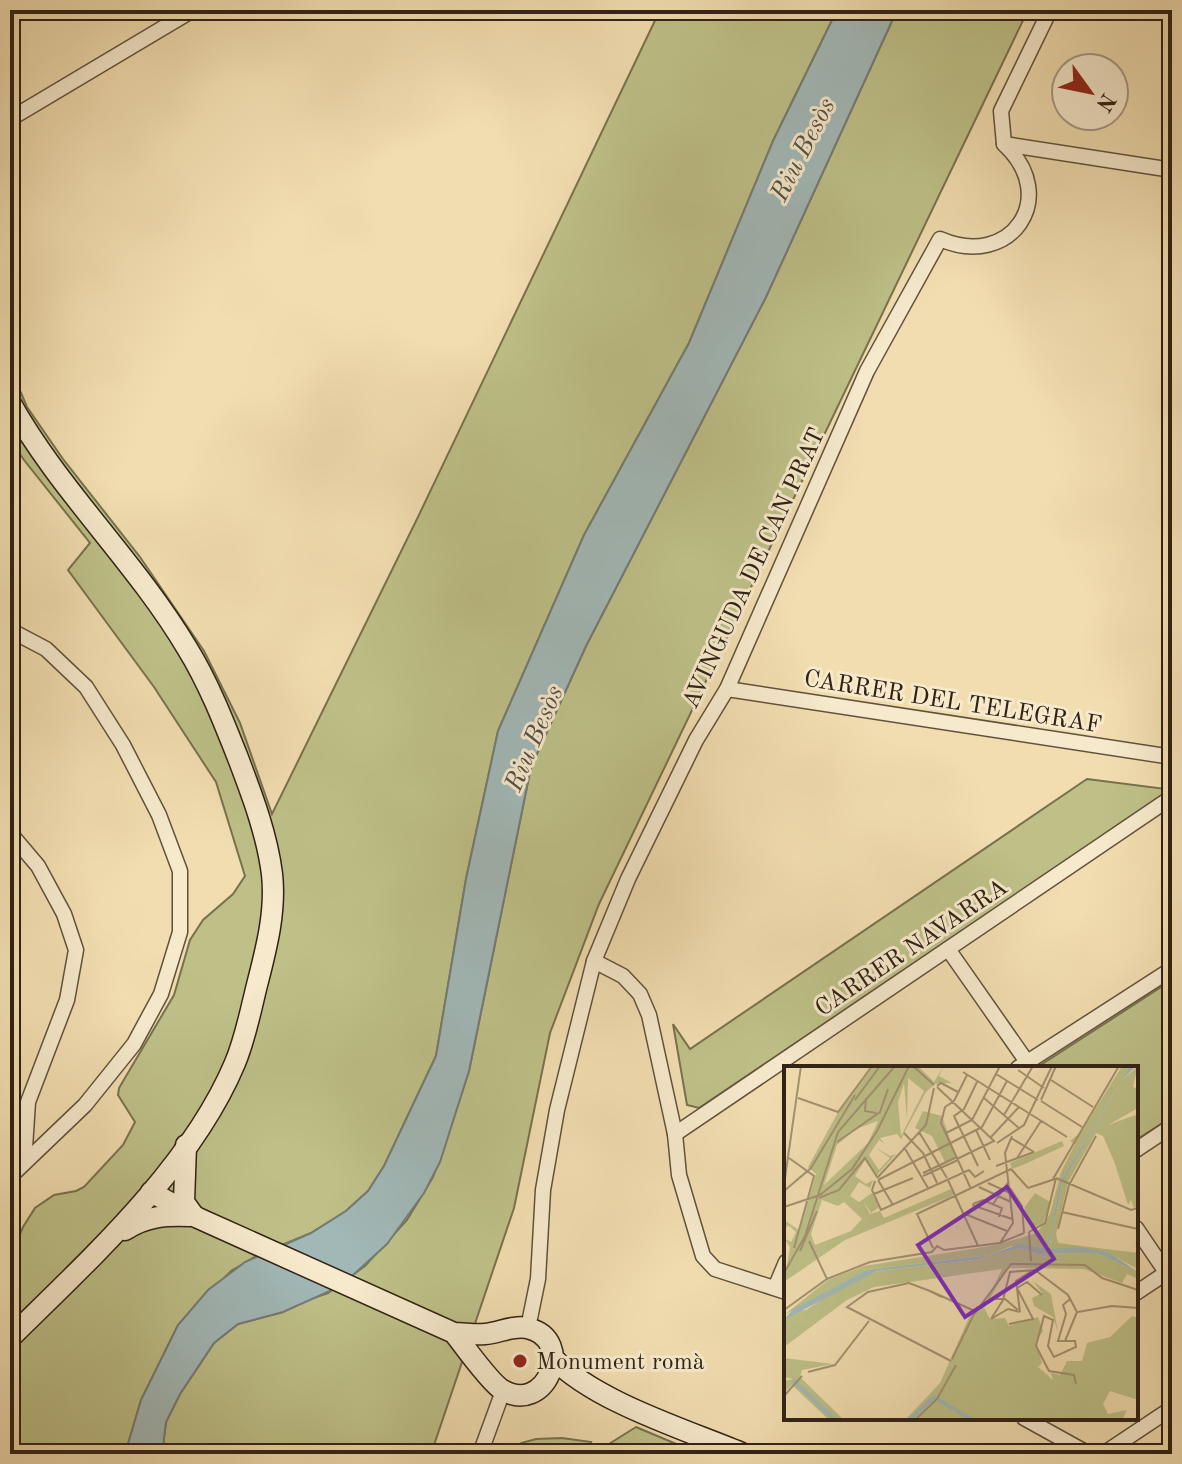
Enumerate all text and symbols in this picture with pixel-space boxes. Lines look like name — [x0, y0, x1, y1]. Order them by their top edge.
north arrow — [1050, 52, 1130, 132]
text: N — [1091, 89, 1119, 115]
water label: Riu Besòs — [766, 94, 841, 207]
street label: AVINGUDA DE CAN PRAT — [679, 425, 830, 713]
street label: CARRER DEL TELEGRAF — [802, 668, 1103, 738]
water label: Riu Besòs — [501, 682, 569, 796]
street label: CARRER NAVARRA — [812, 875, 1013, 1022]
inset map — [784, 1066, 1138, 1420]
place label: Monument romà — [536, 1351, 705, 1375]
marker: Monument romà — [511, 1352, 529, 1370]

